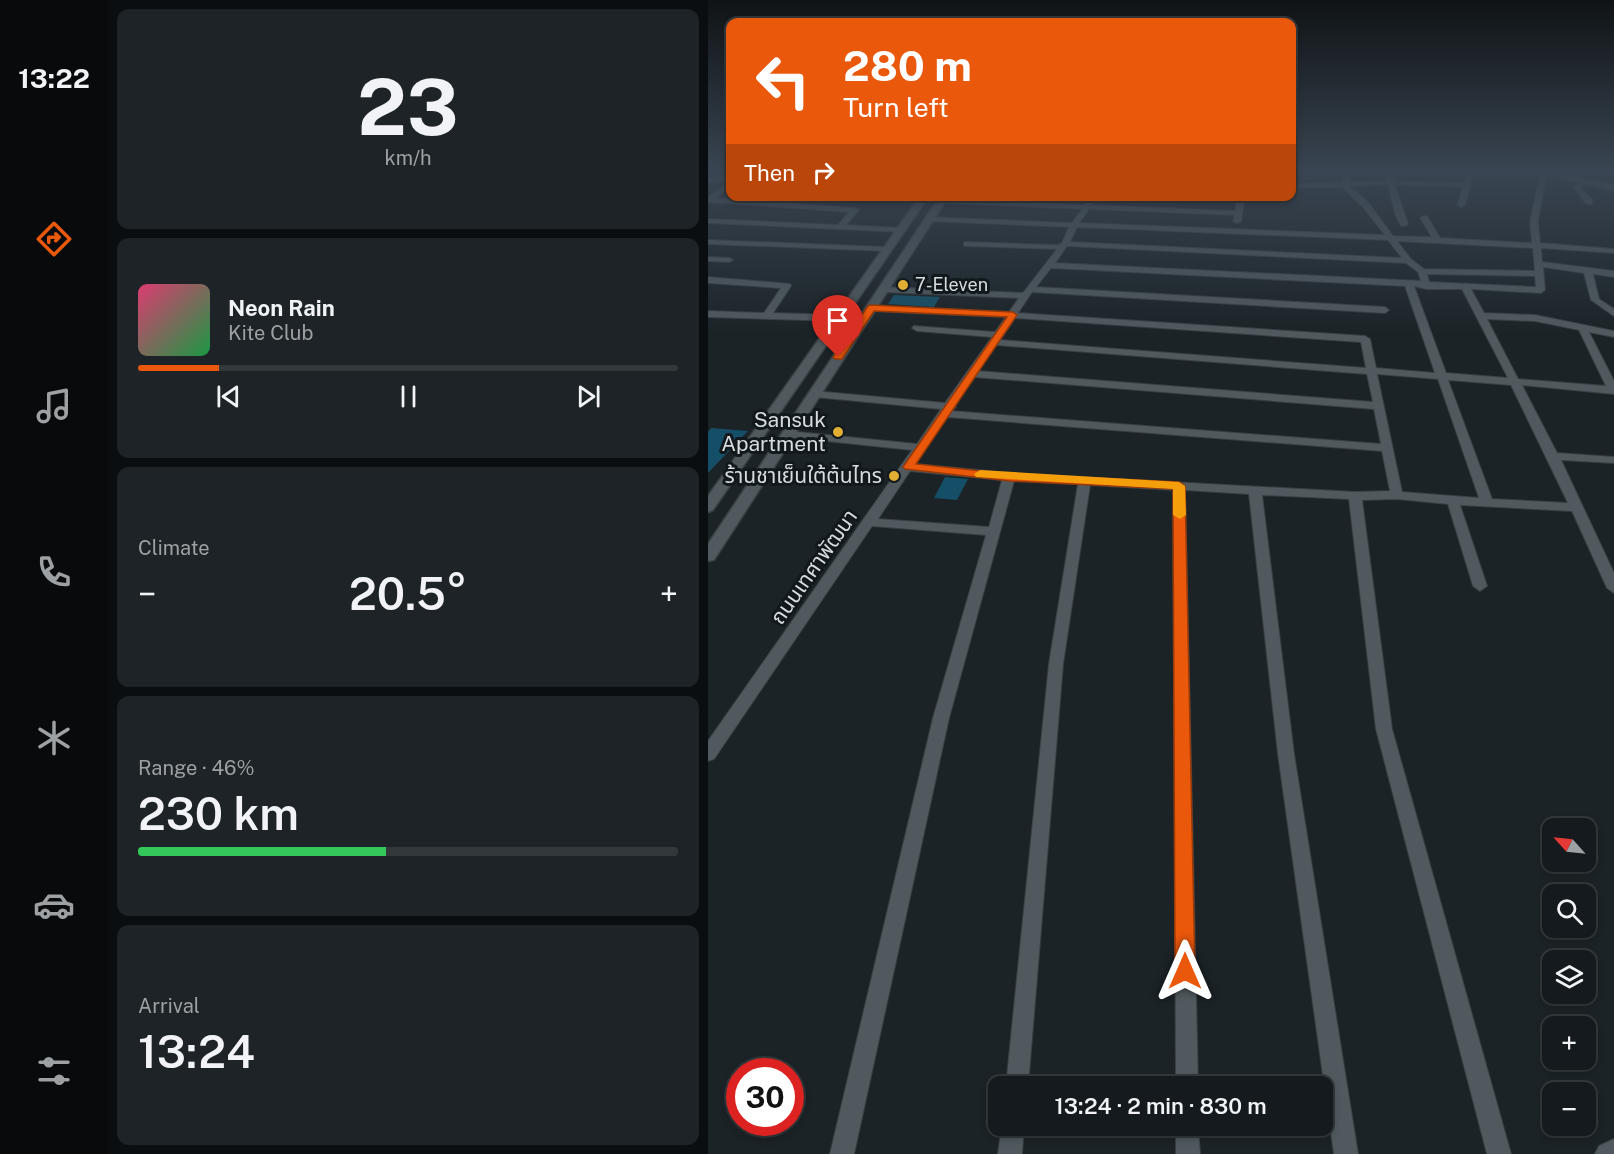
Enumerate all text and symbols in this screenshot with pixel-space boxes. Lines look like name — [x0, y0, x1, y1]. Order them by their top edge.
text: 280 m — [843, 41, 972, 90]
icon: left — [744, 42, 822, 120]
text: 23 — [357, 61, 459, 153]
text: 13:22 — [18, 62, 90, 94]
text: Turn left — [843, 91, 949, 123]
text: km/h — [384, 146, 432, 170]
icon: right — [807, 156, 840, 189]
text: Then — [744, 160, 795, 186]
icon: directions — [33, 218, 75, 260]
place label: 7-Eleven — [915, 274, 988, 295]
marker: 7-Eleven — [896, 278, 910, 292]
text: Neon Rain — [228, 295, 335, 321]
pin — [812, 295, 863, 357]
icon: arrive — [821, 304, 854, 337]
text: Kite Club — [228, 321, 313, 345]
icon: previous — [212, 380, 245, 413]
icon: pause — [392, 380, 425, 413]
icon: next — [572, 380, 605, 413]
icon: music — [33, 385, 75, 427]
place label: Sansuk Apartment — [721, 407, 826, 456]
marker: Sansuk Apartment — [831, 425, 845, 439]
place label: ร้านชาเย็นใต้ต้นไทร — [725, 463, 882, 488]
marker: ร้านชาเย็นใต้ต้นไทร — [887, 469, 901, 483]
street label: ถนนเทศาพัฒนา — [765, 505, 862, 629]
text: Climate — [138, 536, 210, 560]
icon: phone — [33, 551, 75, 593]
text: 20.5° — [349, 567, 467, 620]
text: − — [138, 575, 156, 613]
text: + — [660, 575, 678, 613]
icon: climate — [33, 717, 75, 759]
text: Range · 46% — [138, 756, 255, 780]
text: 230 km — [138, 787, 299, 840]
north arrow — [1542, 818, 1596, 872]
map controls — [1542, 818, 1596, 1136]
icon: car — [33, 884, 75, 926]
button: search — [1542, 884, 1596, 938]
position arrow — [1153, 939, 1217, 1003]
button: layers — [1542, 950, 1596, 1004]
text: Arrival — [138, 994, 200, 1018]
button: + — [1542, 1016, 1596, 1070]
text: 13:24 — [138, 1025, 255, 1078]
icon: filters — [33, 1050, 75, 1092]
speed limit sign: 30 — [726, 1058, 804, 1136]
button: − — [1542, 1082, 1596, 1136]
text: 13:24 · 2 min · 830 m — [1054, 1093, 1267, 1119]

